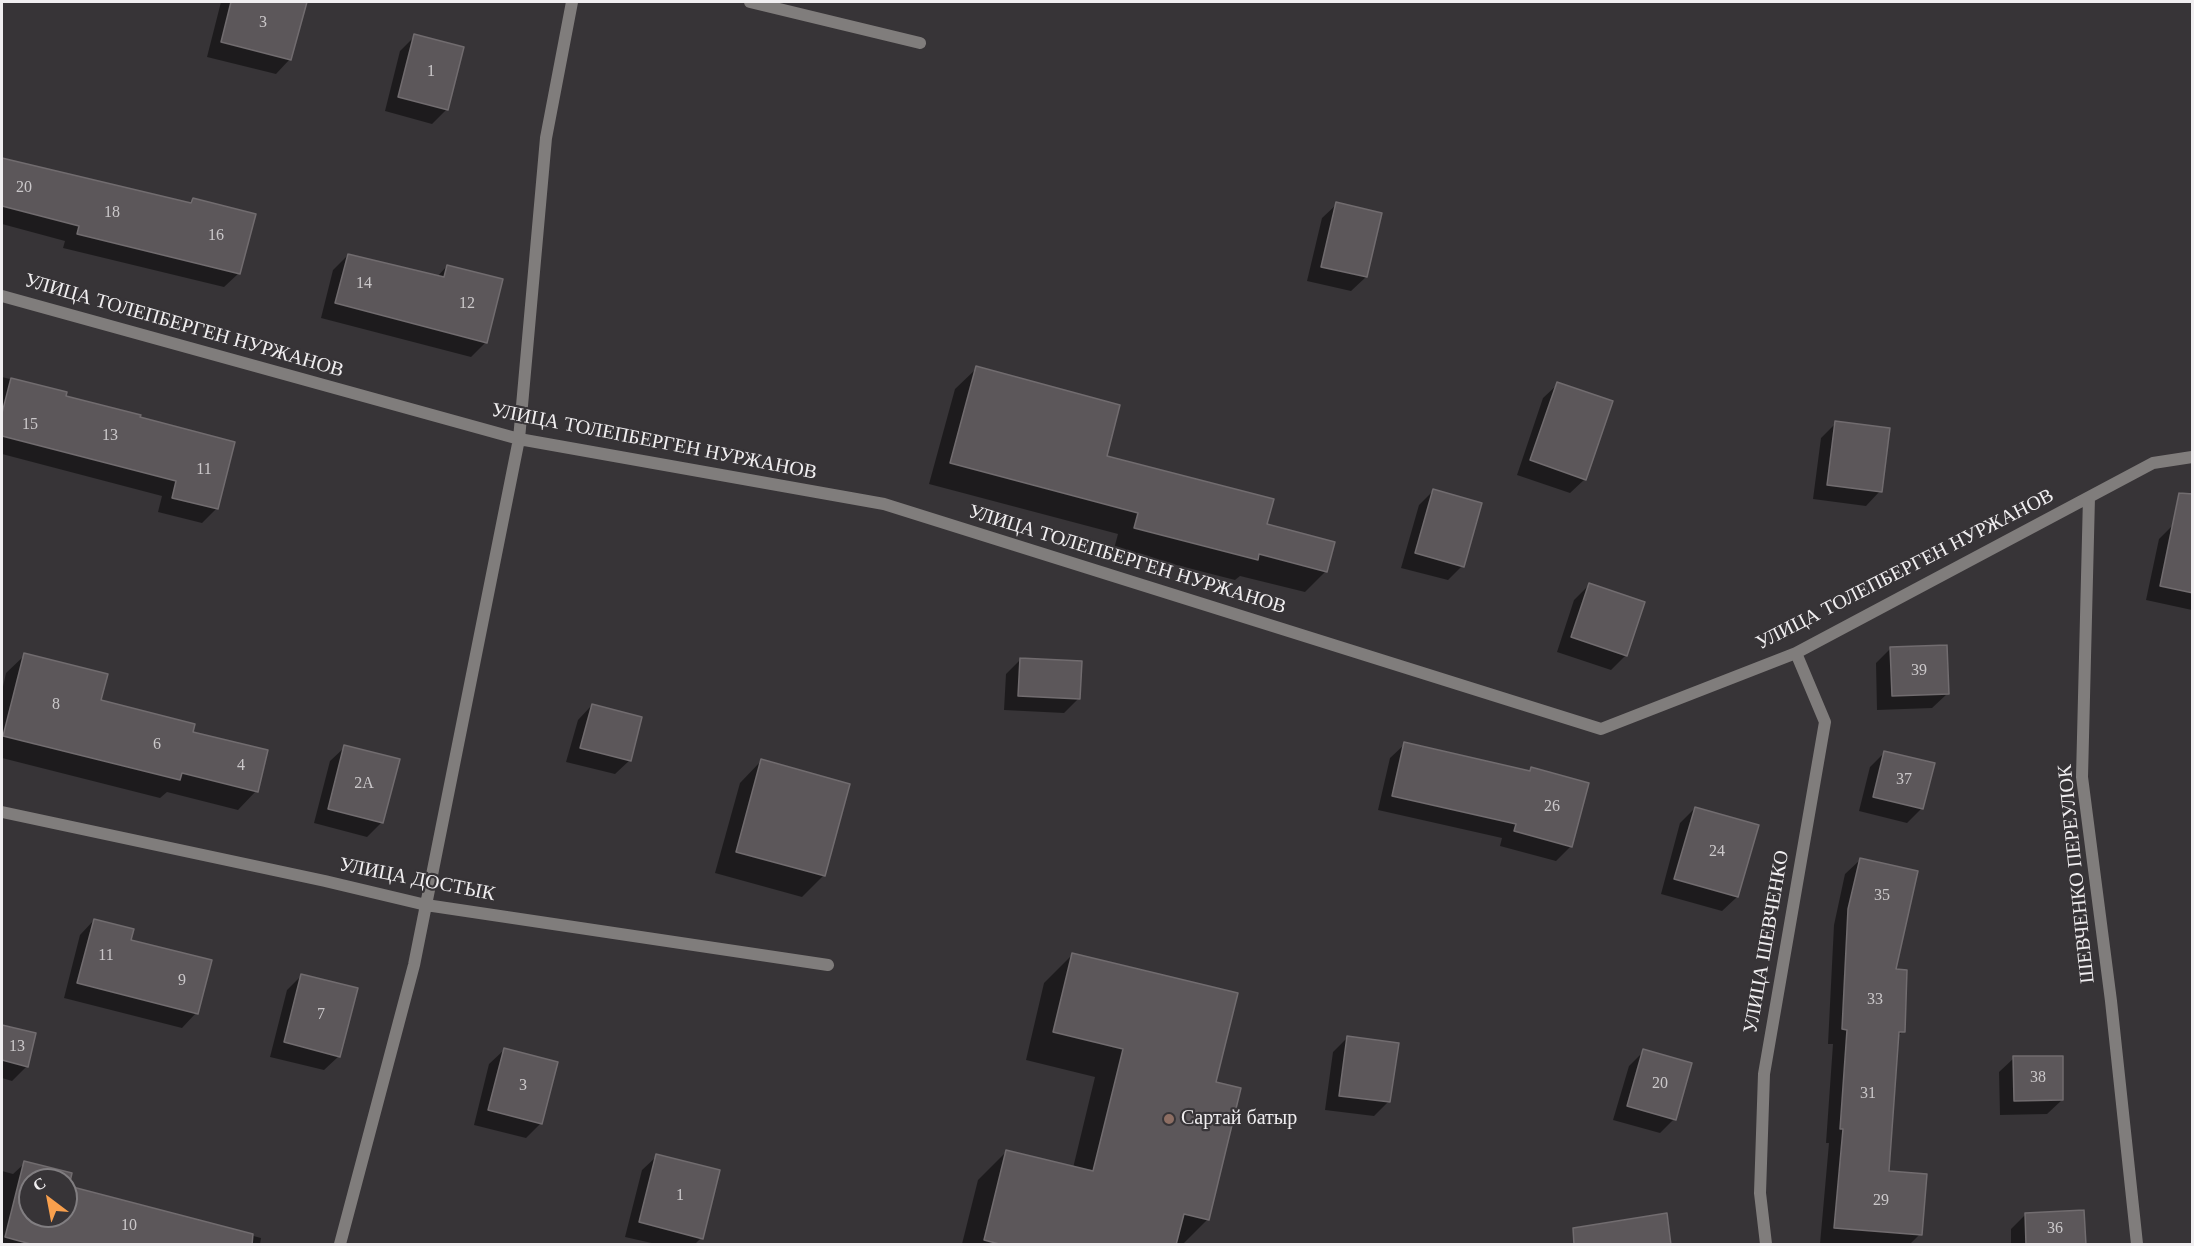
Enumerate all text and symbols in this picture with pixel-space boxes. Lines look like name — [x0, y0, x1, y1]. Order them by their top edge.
house number: 3 — [259, 13, 267, 33]
house number: 1 — [427, 62, 435, 82]
house number: 20 — [16, 178, 32, 198]
house number: 18 — [104, 203, 120, 223]
house number: 16 — [208, 226, 224, 246]
street label: УЛИЦА ТОЛЕПБЕРГЕН НУРЖАНОВ — [22, 269, 346, 383]
house number: 14 — [356, 274, 372, 294]
house number: 12 — [459, 294, 475, 314]
street label: УЛИЦА ТОЛЕПБЕРГЕН НУРЖАНОВ — [489, 399, 819, 485]
house number: 15 — [22, 415, 38, 435]
house number: 13 — [102, 426, 118, 446]
house number: 11 — [196, 460, 212, 480]
street label: УЛИЦА ТОЛЕПБЕРГЕН НУРЖАНОВ — [1752, 484, 2058, 656]
street label: УЛИЦА ТОЛЕПБЕРГЕН НУРЖАНОВ — [965, 500, 1289, 620]
house number: 39 — [1911, 661, 1927, 681]
house number: 8 — [52, 695, 60, 715]
house number: 6 — [153, 735, 161, 755]
house number: 4 — [237, 756, 245, 776]
street label: ШЕВЧЕНКО ПЕРЕУЛОК — [2054, 763, 2100, 985]
house number: 37 — [1896, 770, 1912, 790]
house number: 2А — [354, 774, 374, 794]
house number: 26 — [1544, 797, 1560, 817]
house number: 24 — [1709, 842, 1725, 862]
street label: УЛИЦА ШЕВЧЕНКО — [1739, 849, 1795, 1035]
street label: УЛИЦА ДОСТЫК — [337, 853, 497, 907]
house number: 35 — [1874, 886, 1890, 906]
house number: 11 — [98, 946, 114, 966]
house number: 9 — [178, 971, 186, 991]
house number: 33 — [1867, 990, 1883, 1010]
house number: 7 — [317, 1005, 325, 1025]
house number: 13 — [9, 1037, 25, 1057]
house number: 38 — [2030, 1068, 2046, 1088]
house number: 20 — [1652, 1074, 1668, 1094]
house number: 3 — [519, 1076, 527, 1096]
house number: 31 — [1860, 1084, 1876, 1104]
place label: Сартай батыр — [1181, 1107, 1297, 1131]
marker: Сартай батыр — [1162, 1112, 1176, 1126]
north arrow — [18, 1168, 78, 1228]
text: С — [30, 1174, 49, 1194]
house number: 1 — [676, 1186, 684, 1206]
house number: 29 — [1873, 1191, 1889, 1211]
house number: 10 — [121, 1216, 137, 1236]
house number: 36 — [2047, 1219, 2063, 1239]

